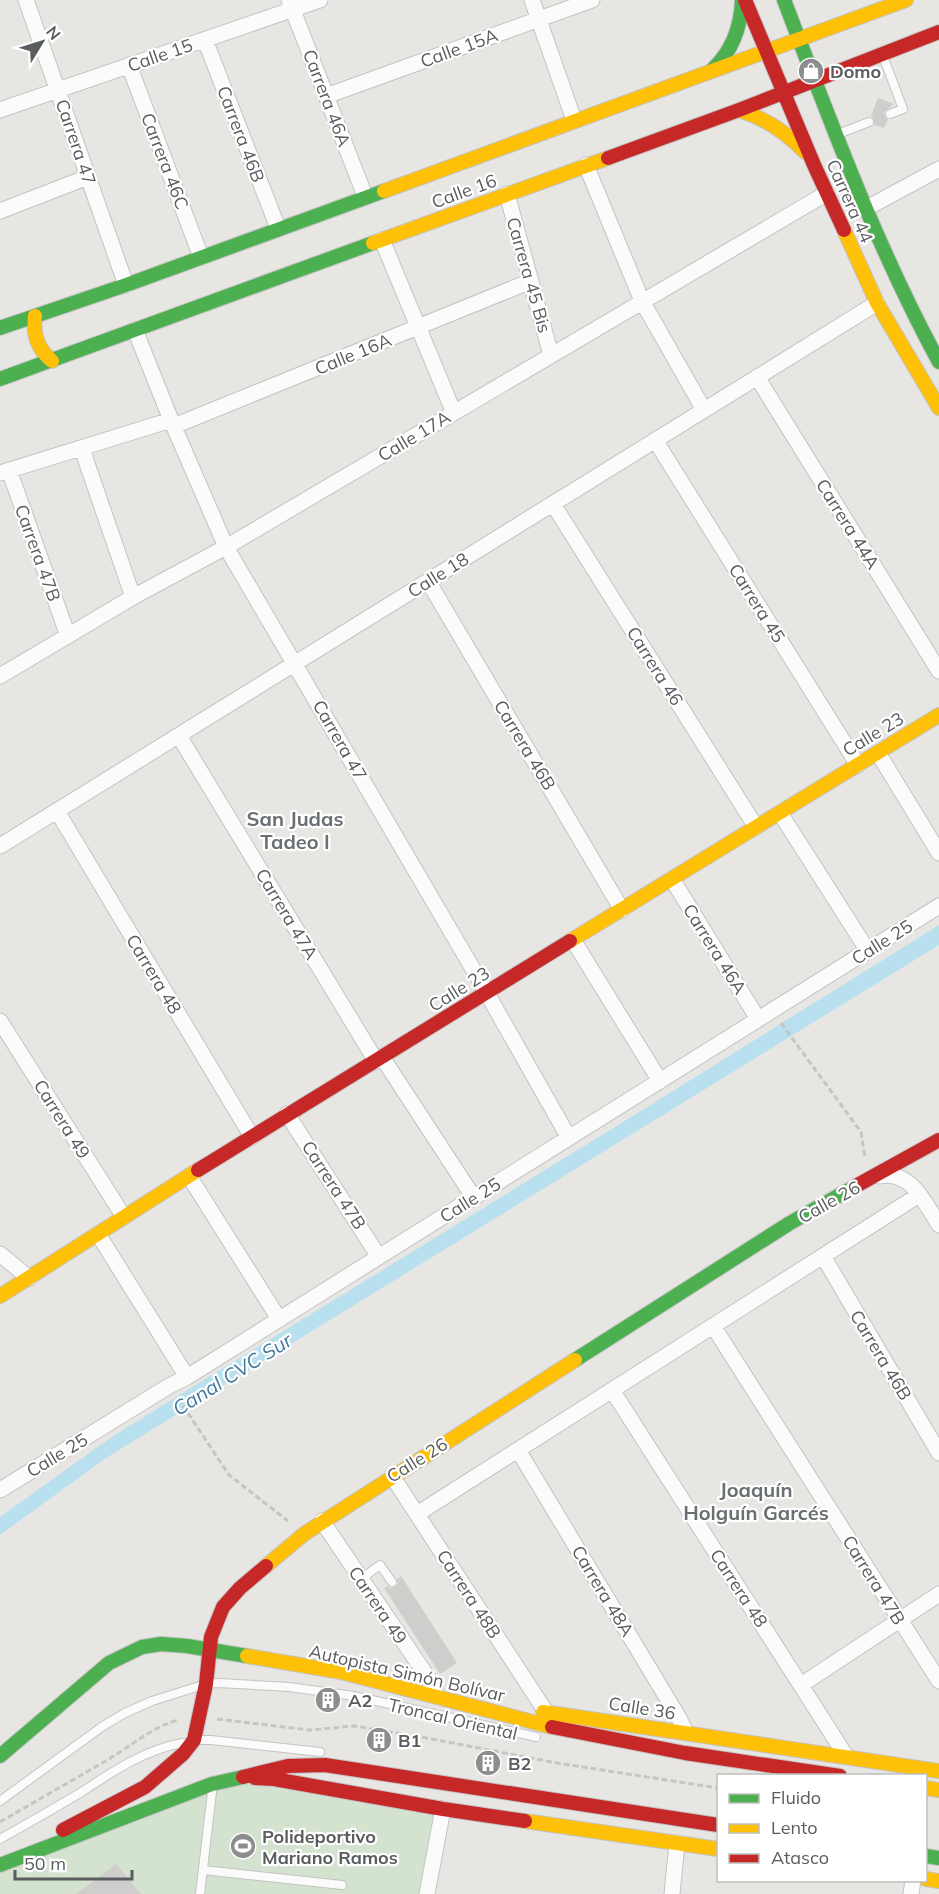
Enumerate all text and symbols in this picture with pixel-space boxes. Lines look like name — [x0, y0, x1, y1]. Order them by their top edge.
north arrow — [12, 12, 72, 72]
text: N — [42, 22, 65, 44]
street label: Calle 15A — [417, 23, 501, 73]
street label: Calle 15 — [124, 33, 196, 77]
street label: Carrera 46A — [298, 46, 356, 150]
shop icon: Domo — [796, 56, 826, 86]
place label: Domo — [830, 60, 881, 83]
street label: Carrera 46B — [212, 83, 270, 185]
street label: Carrera 47 — [51, 96, 101, 188]
street label: Carrera 46C — [136, 110, 194, 212]
street label: Carrera 44 — [821, 156, 879, 247]
street label: Calle 16 — [428, 169, 500, 213]
street label: Carrera 45 Bis — [502, 215, 557, 336]
street label: Calle 16A — [311, 328, 395, 380]
street label: Calle 17A — [373, 405, 455, 467]
street label: Carrera 44A — [811, 475, 885, 573]
street label: Carrera 47B — [10, 501, 66, 605]
street label: Calle 18 — [403, 547, 473, 603]
street label: Carrera 45 — [724, 559, 790, 647]
street label: Carrera 46 — [622, 622, 688, 710]
street label: Carrera 47 — [308, 696, 372, 784]
street label: Carrera 46B — [489, 696, 561, 794]
street label: Calle 23 — [838, 707, 908, 761]
district label: San Judas Tadeo I — [247, 806, 343, 854]
street label: Carrera 47A — [251, 864, 323, 964]
street label: Carrera 46A — [678, 900, 752, 998]
street label: Calle 25 — [847, 914, 917, 970]
street label: Carrera 48 — [121, 930, 187, 1018]
street label: Calle 23 — [424, 961, 494, 1017]
street label: Carrera 49 — [29, 1075, 95, 1163]
street label: Carrera 47B — [297, 1136, 371, 1234]
street label: Calle 25 — [435, 1172, 505, 1228]
street label: Calle 26 — [794, 1176, 864, 1228]
street label: Carrera 46B — [845, 1306, 917, 1404]
water label: Canal CVC Sur — [168, 1327, 297, 1421]
street label: Calle 25 — [22, 1428, 92, 1482]
street label: Calle 26 — [382, 1432, 452, 1488]
district label: Joaquín Holguín Garcés — [683, 1477, 829, 1525]
street label: Carrera 47B — [837, 1531, 911, 1629]
street label: Carrera 48A — [567, 1541, 639, 1641]
street label: Carrera 48 — [705, 1544, 773, 1632]
street label: Carrera 48B — [432, 1545, 506, 1643]
street label: Carrera 49 — [344, 1562, 412, 1648]
street label: Autopista Simón Bolívar — [307, 1639, 508, 1707]
building icon: A2 — [313, 1685, 343, 1715]
place label: A2 — [348, 1689, 372, 1712]
street label: Calle 36 — [607, 1691, 677, 1725]
street label: Troncal Oriental — [386, 1693, 520, 1745]
building icon: B1 — [364, 1725, 394, 1755]
place label: B1 — [398, 1729, 421, 1752]
building icon: B2 — [473, 1748, 503, 1778]
place label: B2 — [508, 1752, 531, 1775]
legend — [717, 1774, 927, 1882]
text: Fluido — [771, 1786, 821, 1809]
text: Lento — [771, 1816, 818, 1839]
place label: Polideportivo Mariano Ramos — [262, 1825, 398, 1869]
sports icon: Polideportivo Mariano Ramos — [228, 1831, 258, 1861]
scale bar — [15, 1843, 132, 1881]
text: Atasco — [771, 1846, 829, 1869]
text: 50 m — [24, 1852, 66, 1875]

